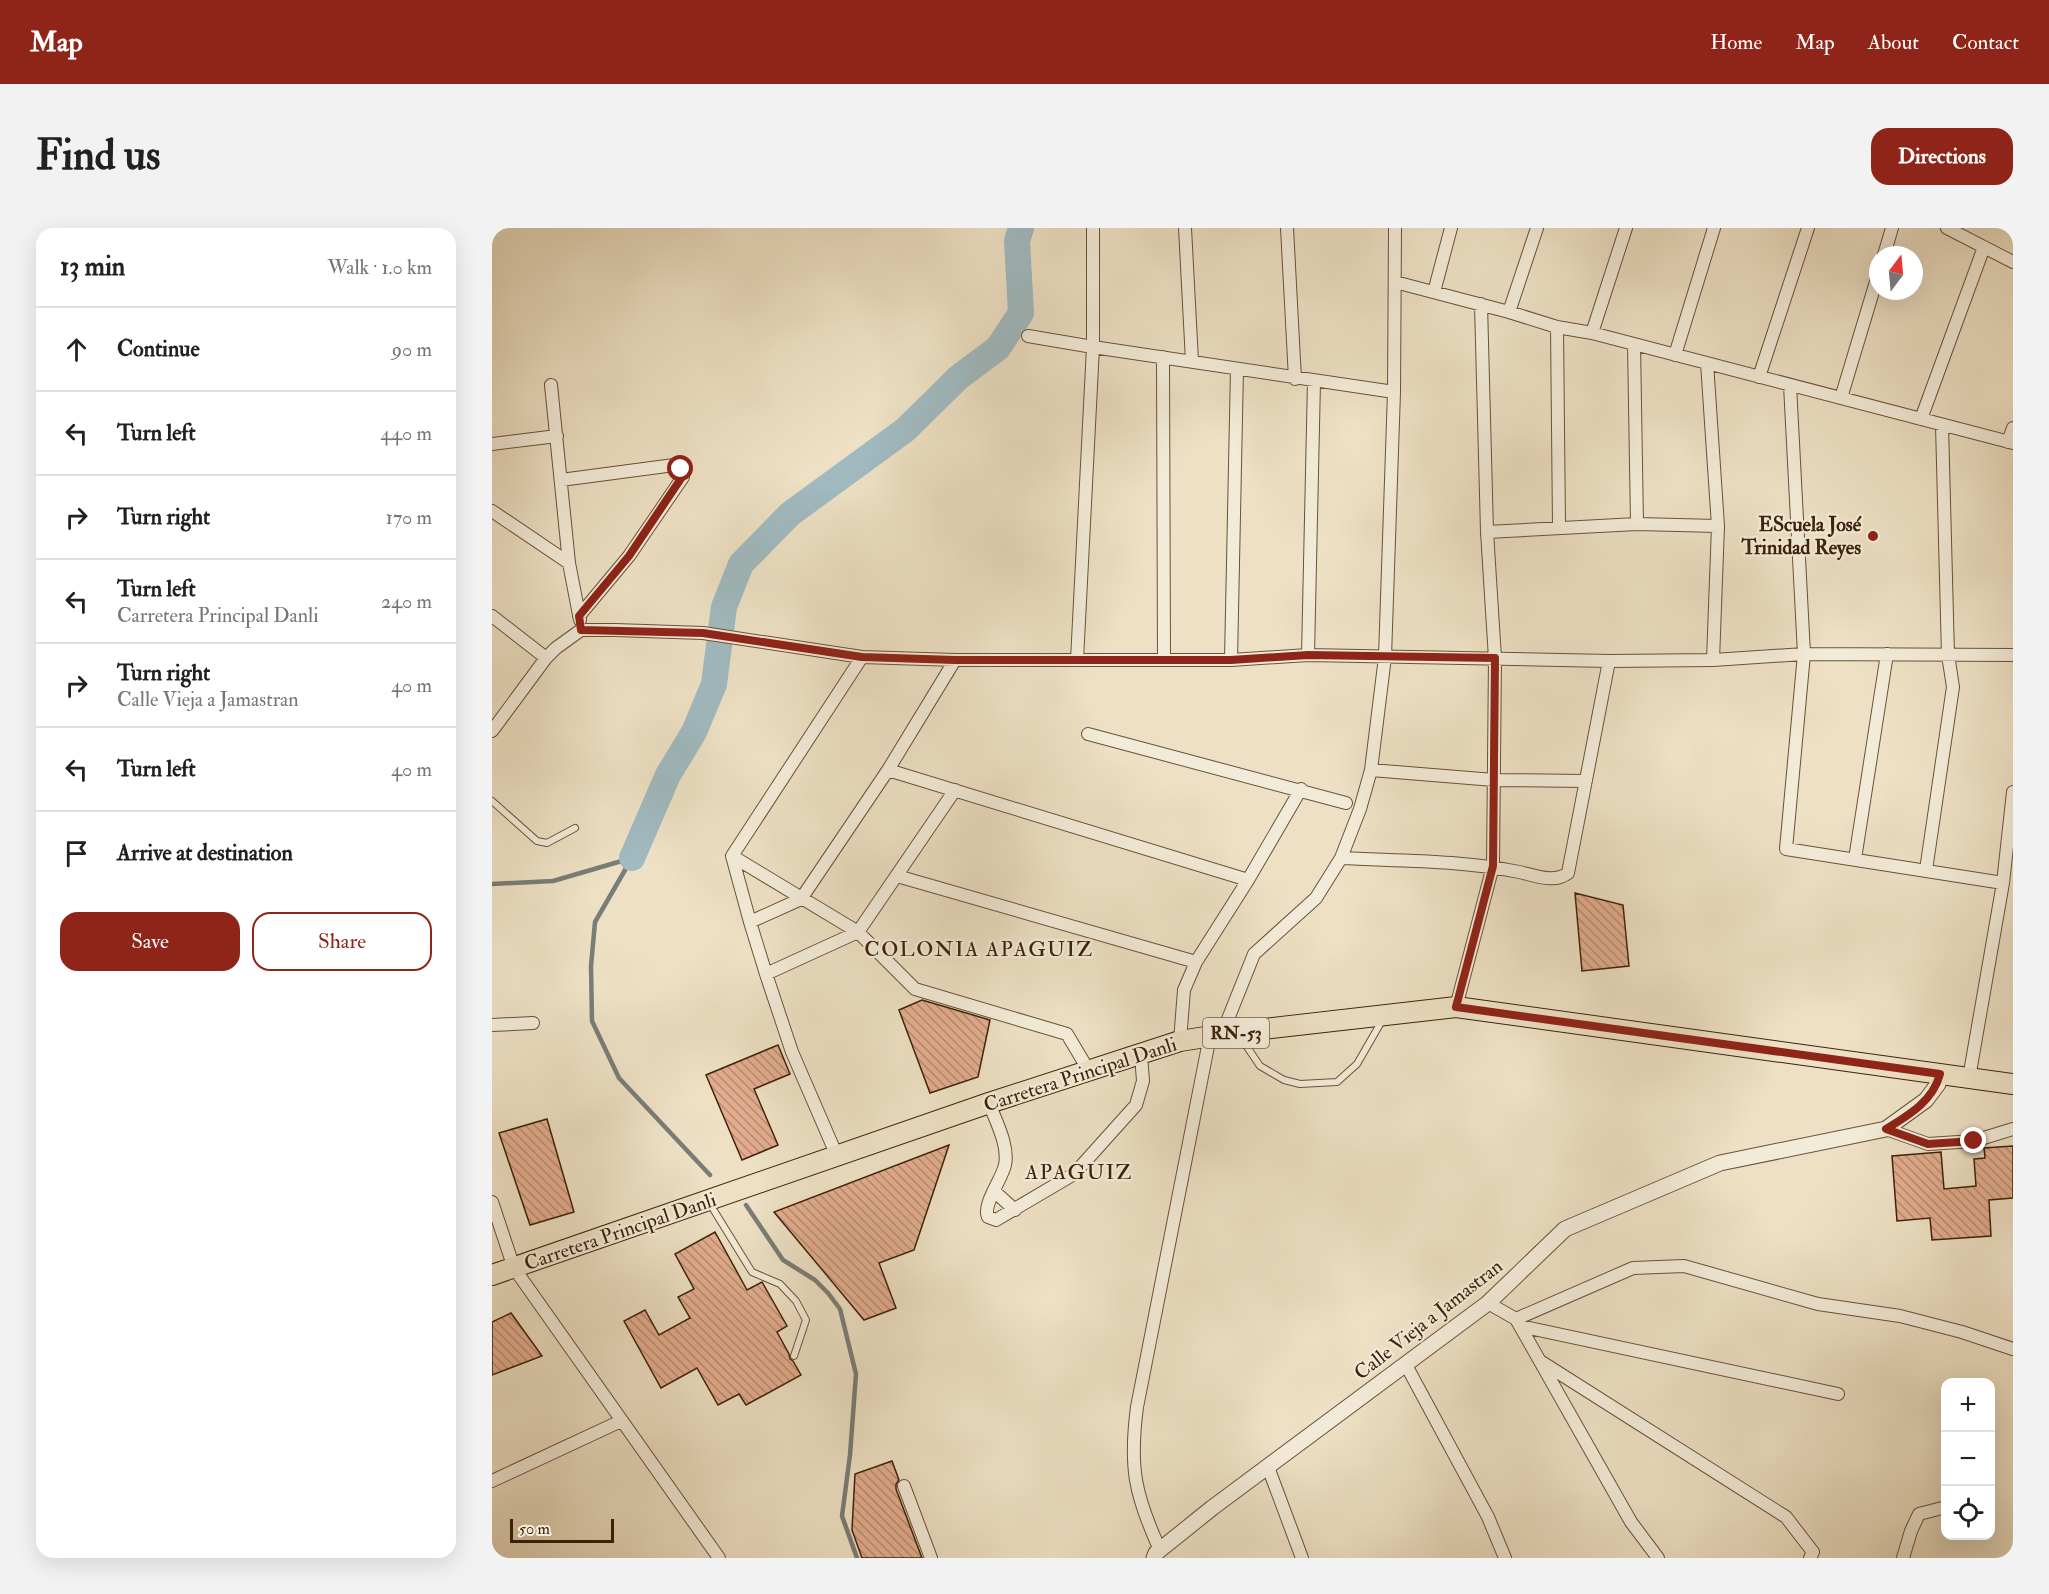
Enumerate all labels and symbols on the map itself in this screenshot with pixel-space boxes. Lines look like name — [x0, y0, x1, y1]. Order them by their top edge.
north arrow — [1869, 246, 1923, 300]
route start — [667, 455, 693, 481]
place label: EScuela José Trinidad Reyes — [1740, 512, 1862, 561]
marker: EScuela José Trinidad Reyes — [1866, 529, 1880, 543]
district label: COLONIA APAGUIZ — [864, 936, 1094, 963]
road number: RN-53 — [1203, 1018, 1269, 1048]
street label: Carretera Principal Danli — [980, 1031, 1180, 1118]
route end — [1960, 1127, 1986, 1153]
district label: APAGUIZ — [1024, 1159, 1133, 1186]
street label: Carretera Principal Danli — [521, 1187, 720, 1277]
street label: Calle Vieja a Jamastran — [1349, 1254, 1508, 1385]
scale bar — [510, 1516, 614, 1544]

